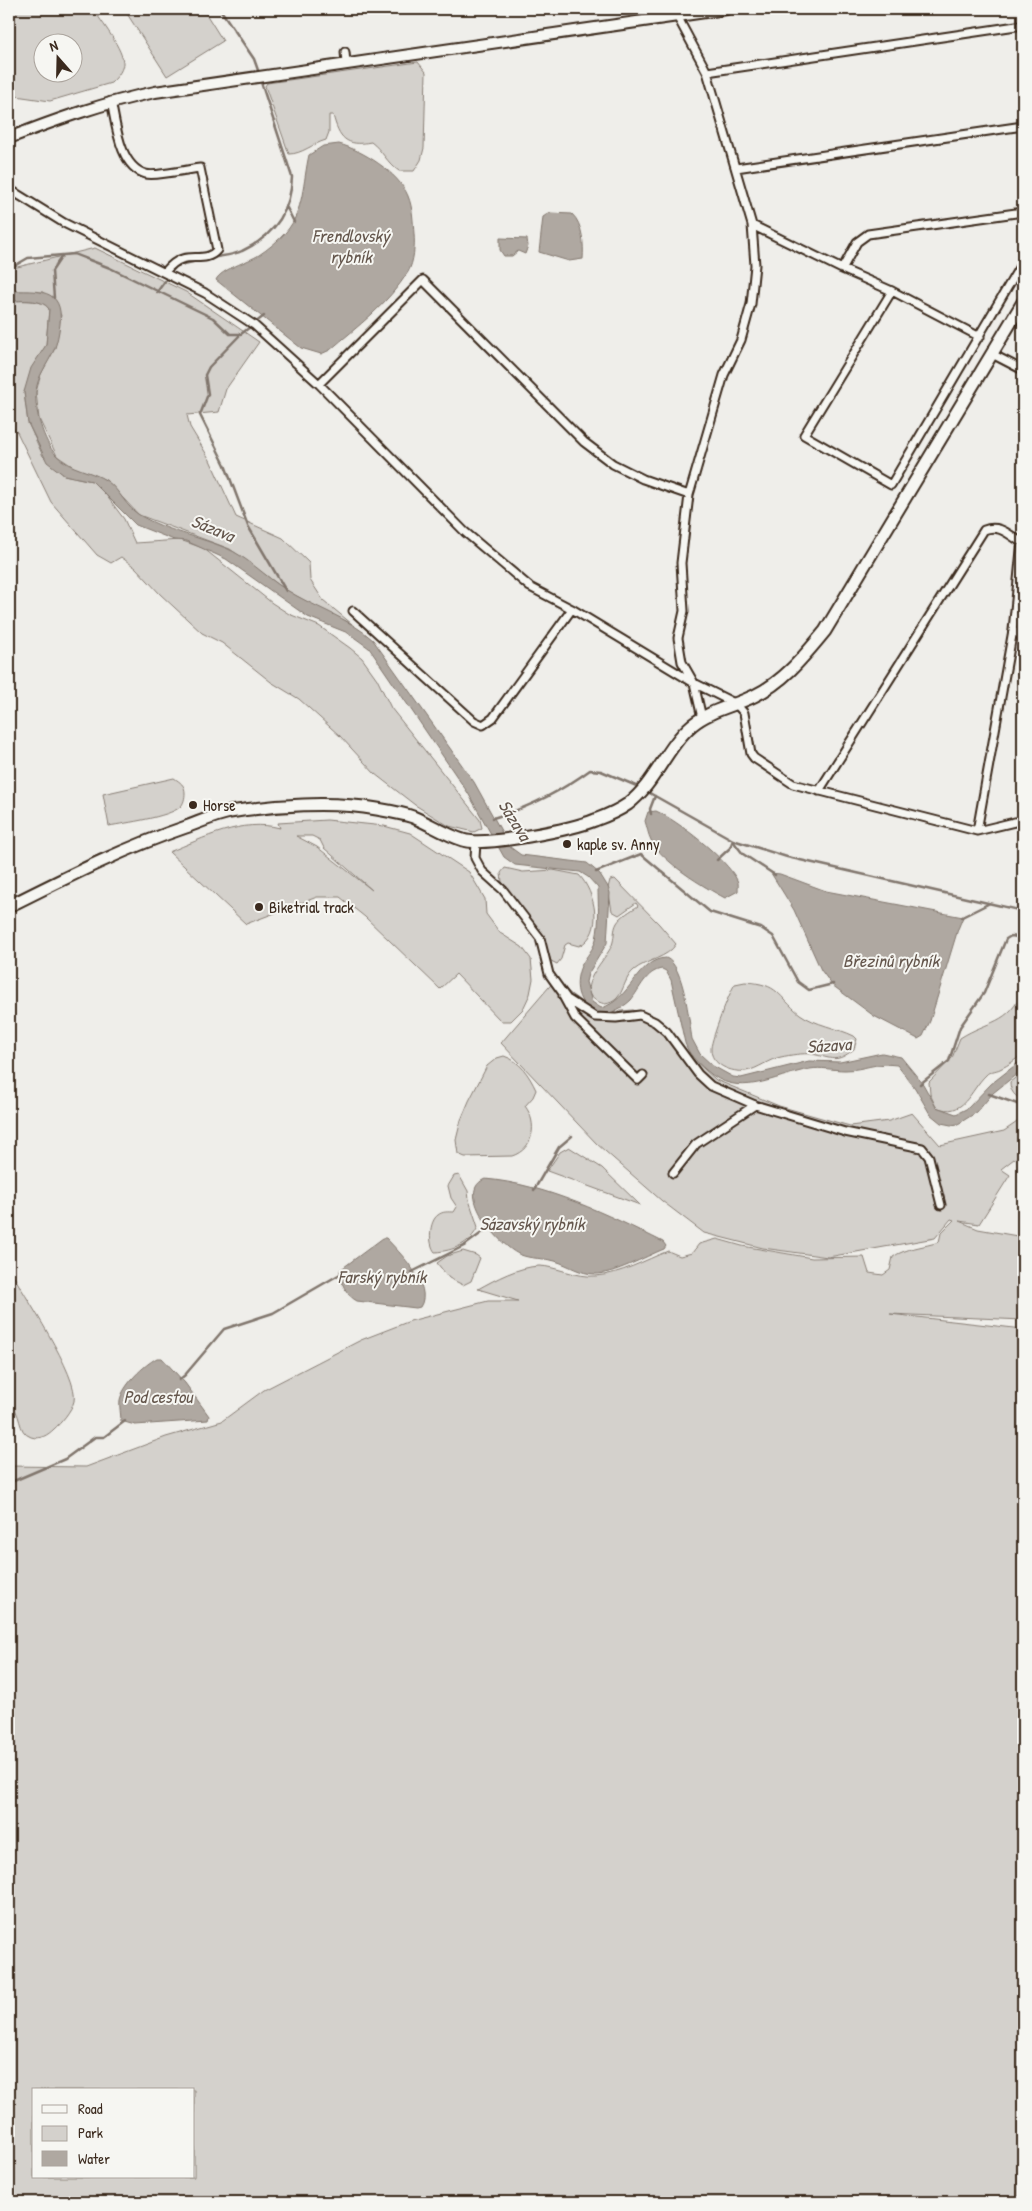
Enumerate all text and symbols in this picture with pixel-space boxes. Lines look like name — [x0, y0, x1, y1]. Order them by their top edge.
north arrow — [32, 32, 82, 82]
text: N — [47, 35, 61, 56]
water label: Frendlovský rybník — [312, 223, 392, 269]
water label: Sázava — [188, 508, 240, 549]
place label: Horse — [203, 794, 236, 816]
water label: Sázava — [493, 795, 538, 847]
marker: Horse — [187, 799, 199, 811]
place label: kaple sv. Anny — [577, 833, 660, 855]
marker: kaple sv. Anny — [561, 838, 573, 850]
place label: Biketrial track — [269, 896, 354, 918]
marker: Biketrial track — [253, 901, 265, 913]
water label: Březinů rybník — [843, 948, 941, 973]
water label: Sázava — [806, 1031, 854, 1059]
water label: Sázavský rybník — [479, 1211, 586, 1236]
water label: Farský rybník — [338, 1264, 428, 1289]
water label: Pod cestou — [124, 1384, 194, 1409]
legend — [32, 2088, 195, 2178]
text: Road — [78, 2098, 103, 2119]
text: Park — [78, 2122, 103, 2143]
text: Water — [78, 2148, 110, 2169]

